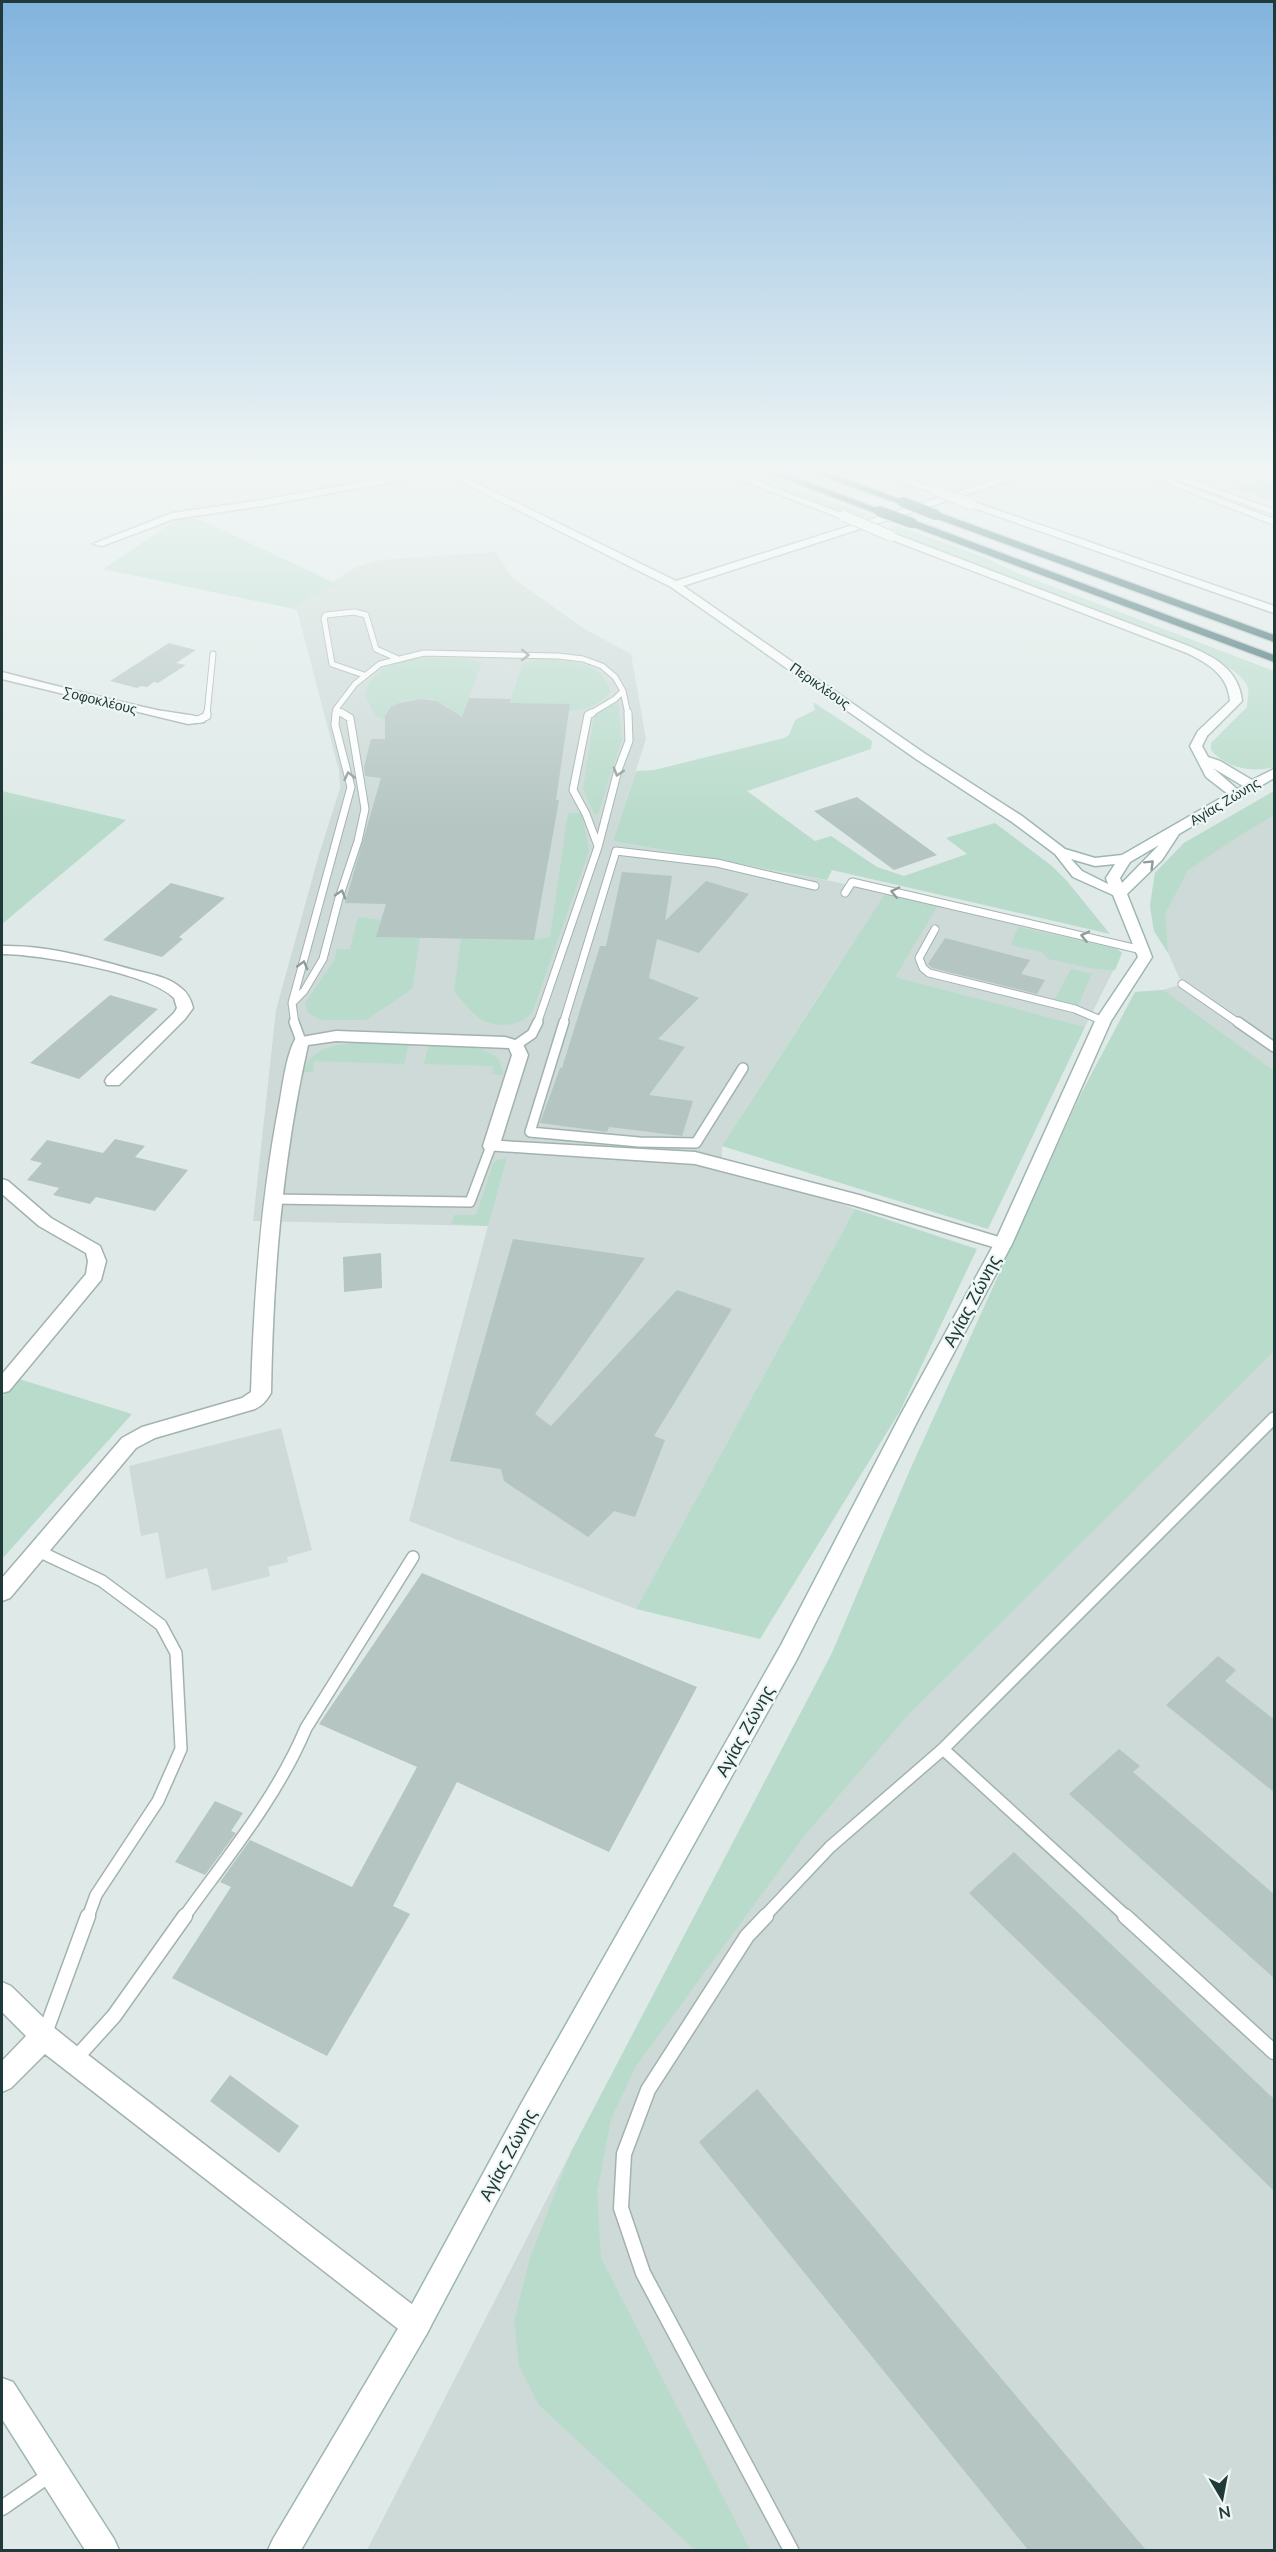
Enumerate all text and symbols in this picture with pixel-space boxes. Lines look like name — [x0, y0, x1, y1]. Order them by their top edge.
one-way arrow — [521, 649, 530, 661]
street label: Περικλέους — [786, 658, 854, 714]
street label: Σοφοκλέους — [61, 683, 139, 719]
one-way arrow — [613, 766, 625, 777]
one-way arrow — [343, 772, 356, 782]
street label: Αγίας Ζώνης — [1186, 773, 1264, 830]
one-way arrow — [1142, 861, 1153, 872]
one-way arrow — [891, 886, 901, 899]
one-way arrow — [334, 889, 346, 900]
one-way arrow — [1081, 931, 1091, 944]
one-way arrow — [295, 960, 308, 970]
street label: Αγίας Ζώνης — [938, 1250, 1006, 1351]
street label: Αγίας Ζώνης — [710, 1681, 780, 1781]
street label: Αγίας Ζώνης — [474, 2104, 542, 2205]
north arrow — [1192, 2468, 1252, 2528]
text: N — [1217, 2500, 1232, 2524]

